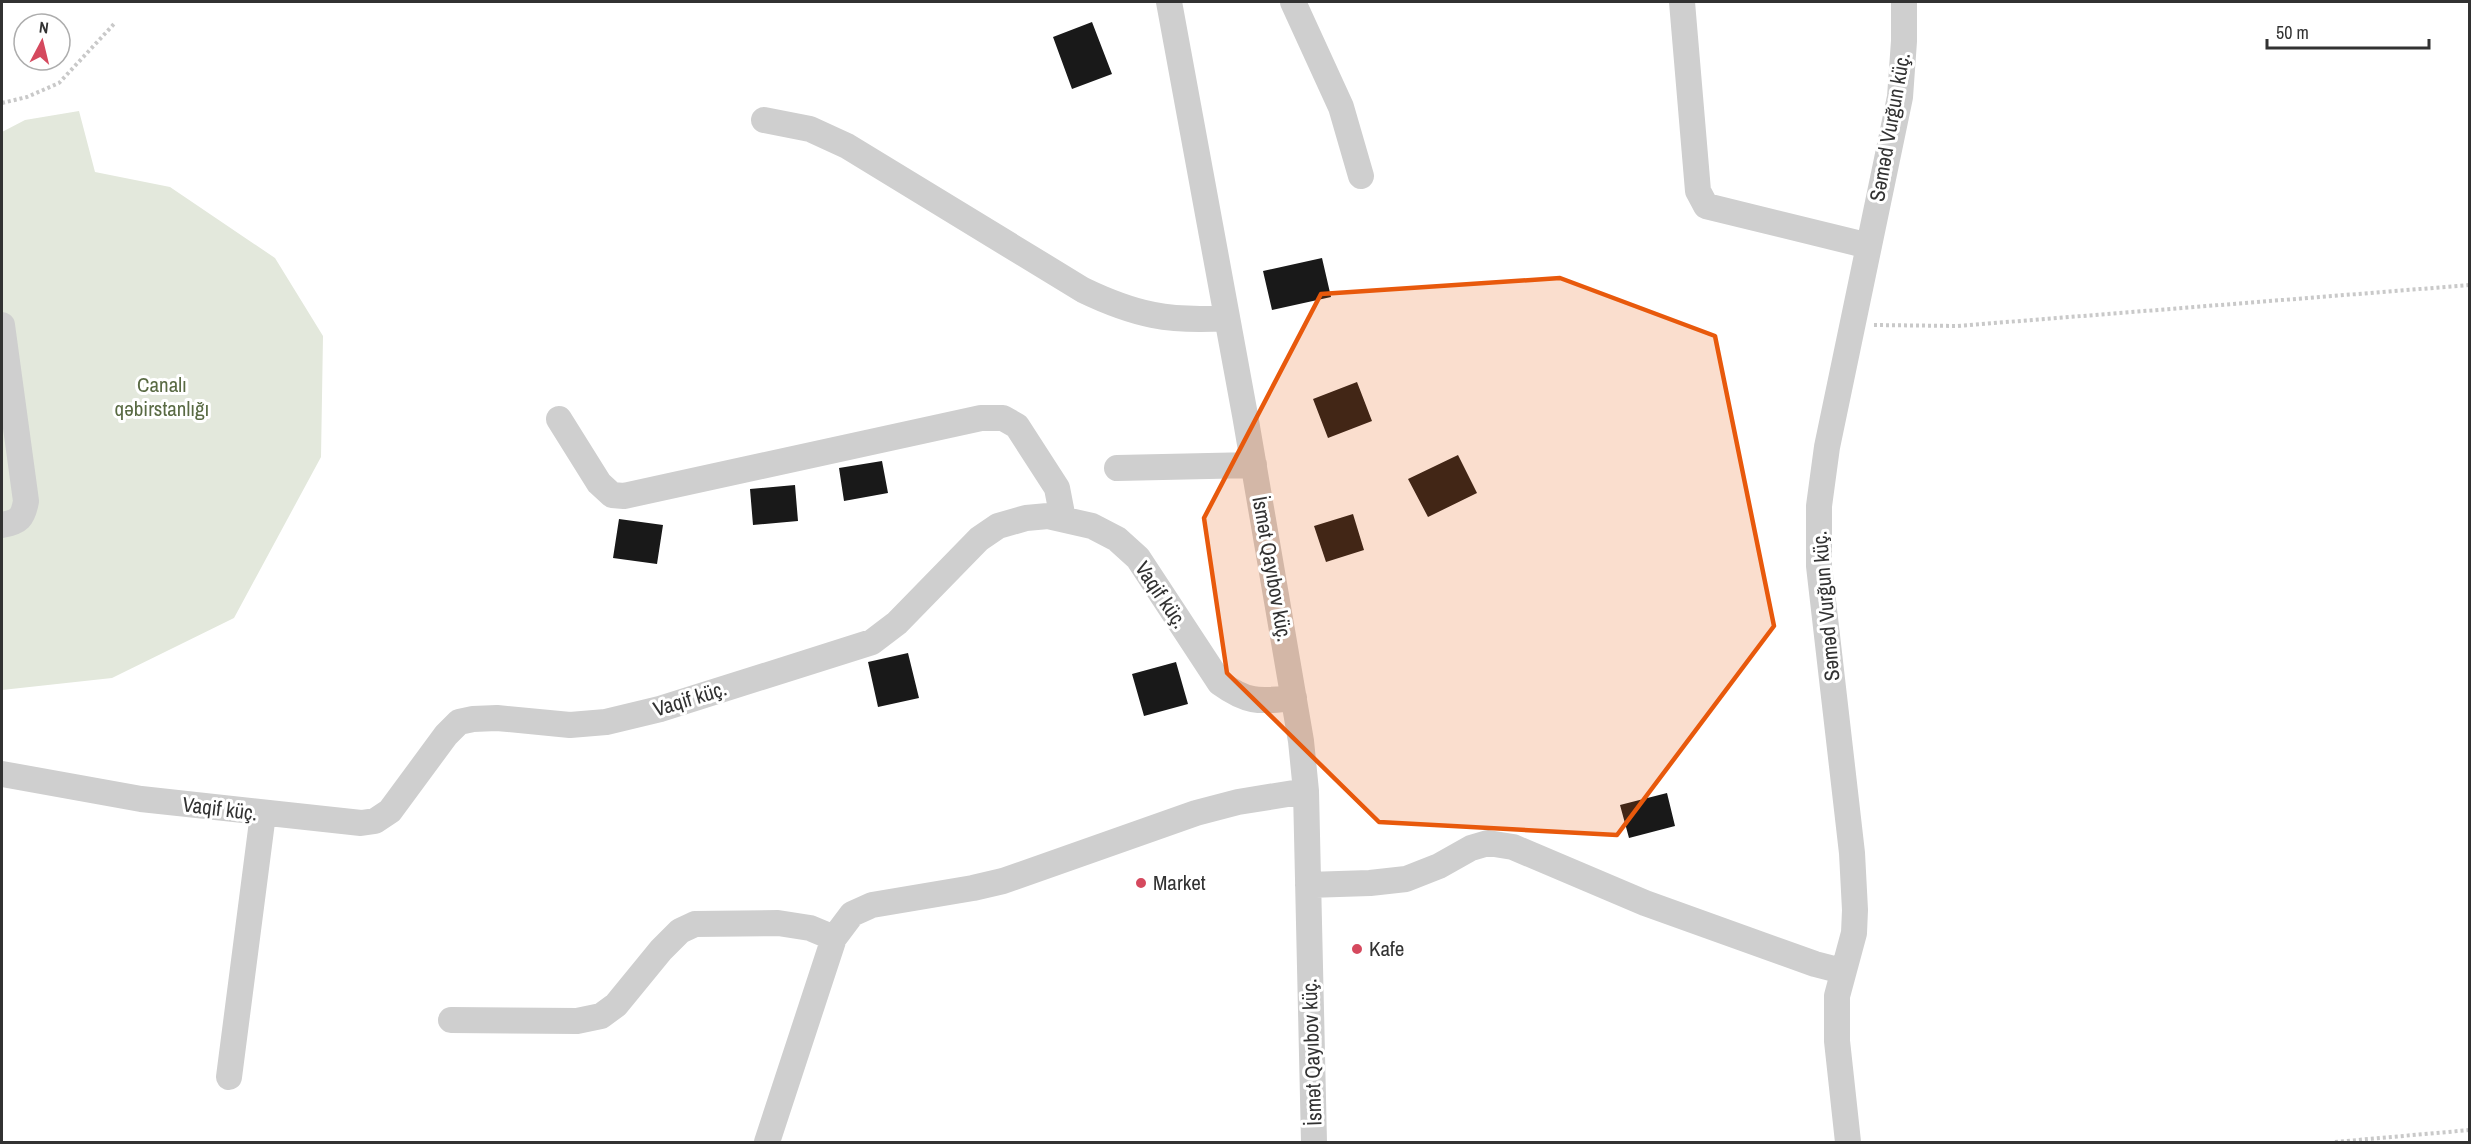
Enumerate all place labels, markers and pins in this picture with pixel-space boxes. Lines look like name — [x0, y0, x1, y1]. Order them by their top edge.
place label: Market — [1153, 868, 1206, 897]
marker: Market — [1134, 876, 1148, 890]
place label: Kafe — [1369, 934, 1404, 963]
marker: Kafe — [1350, 942, 1364, 956]

